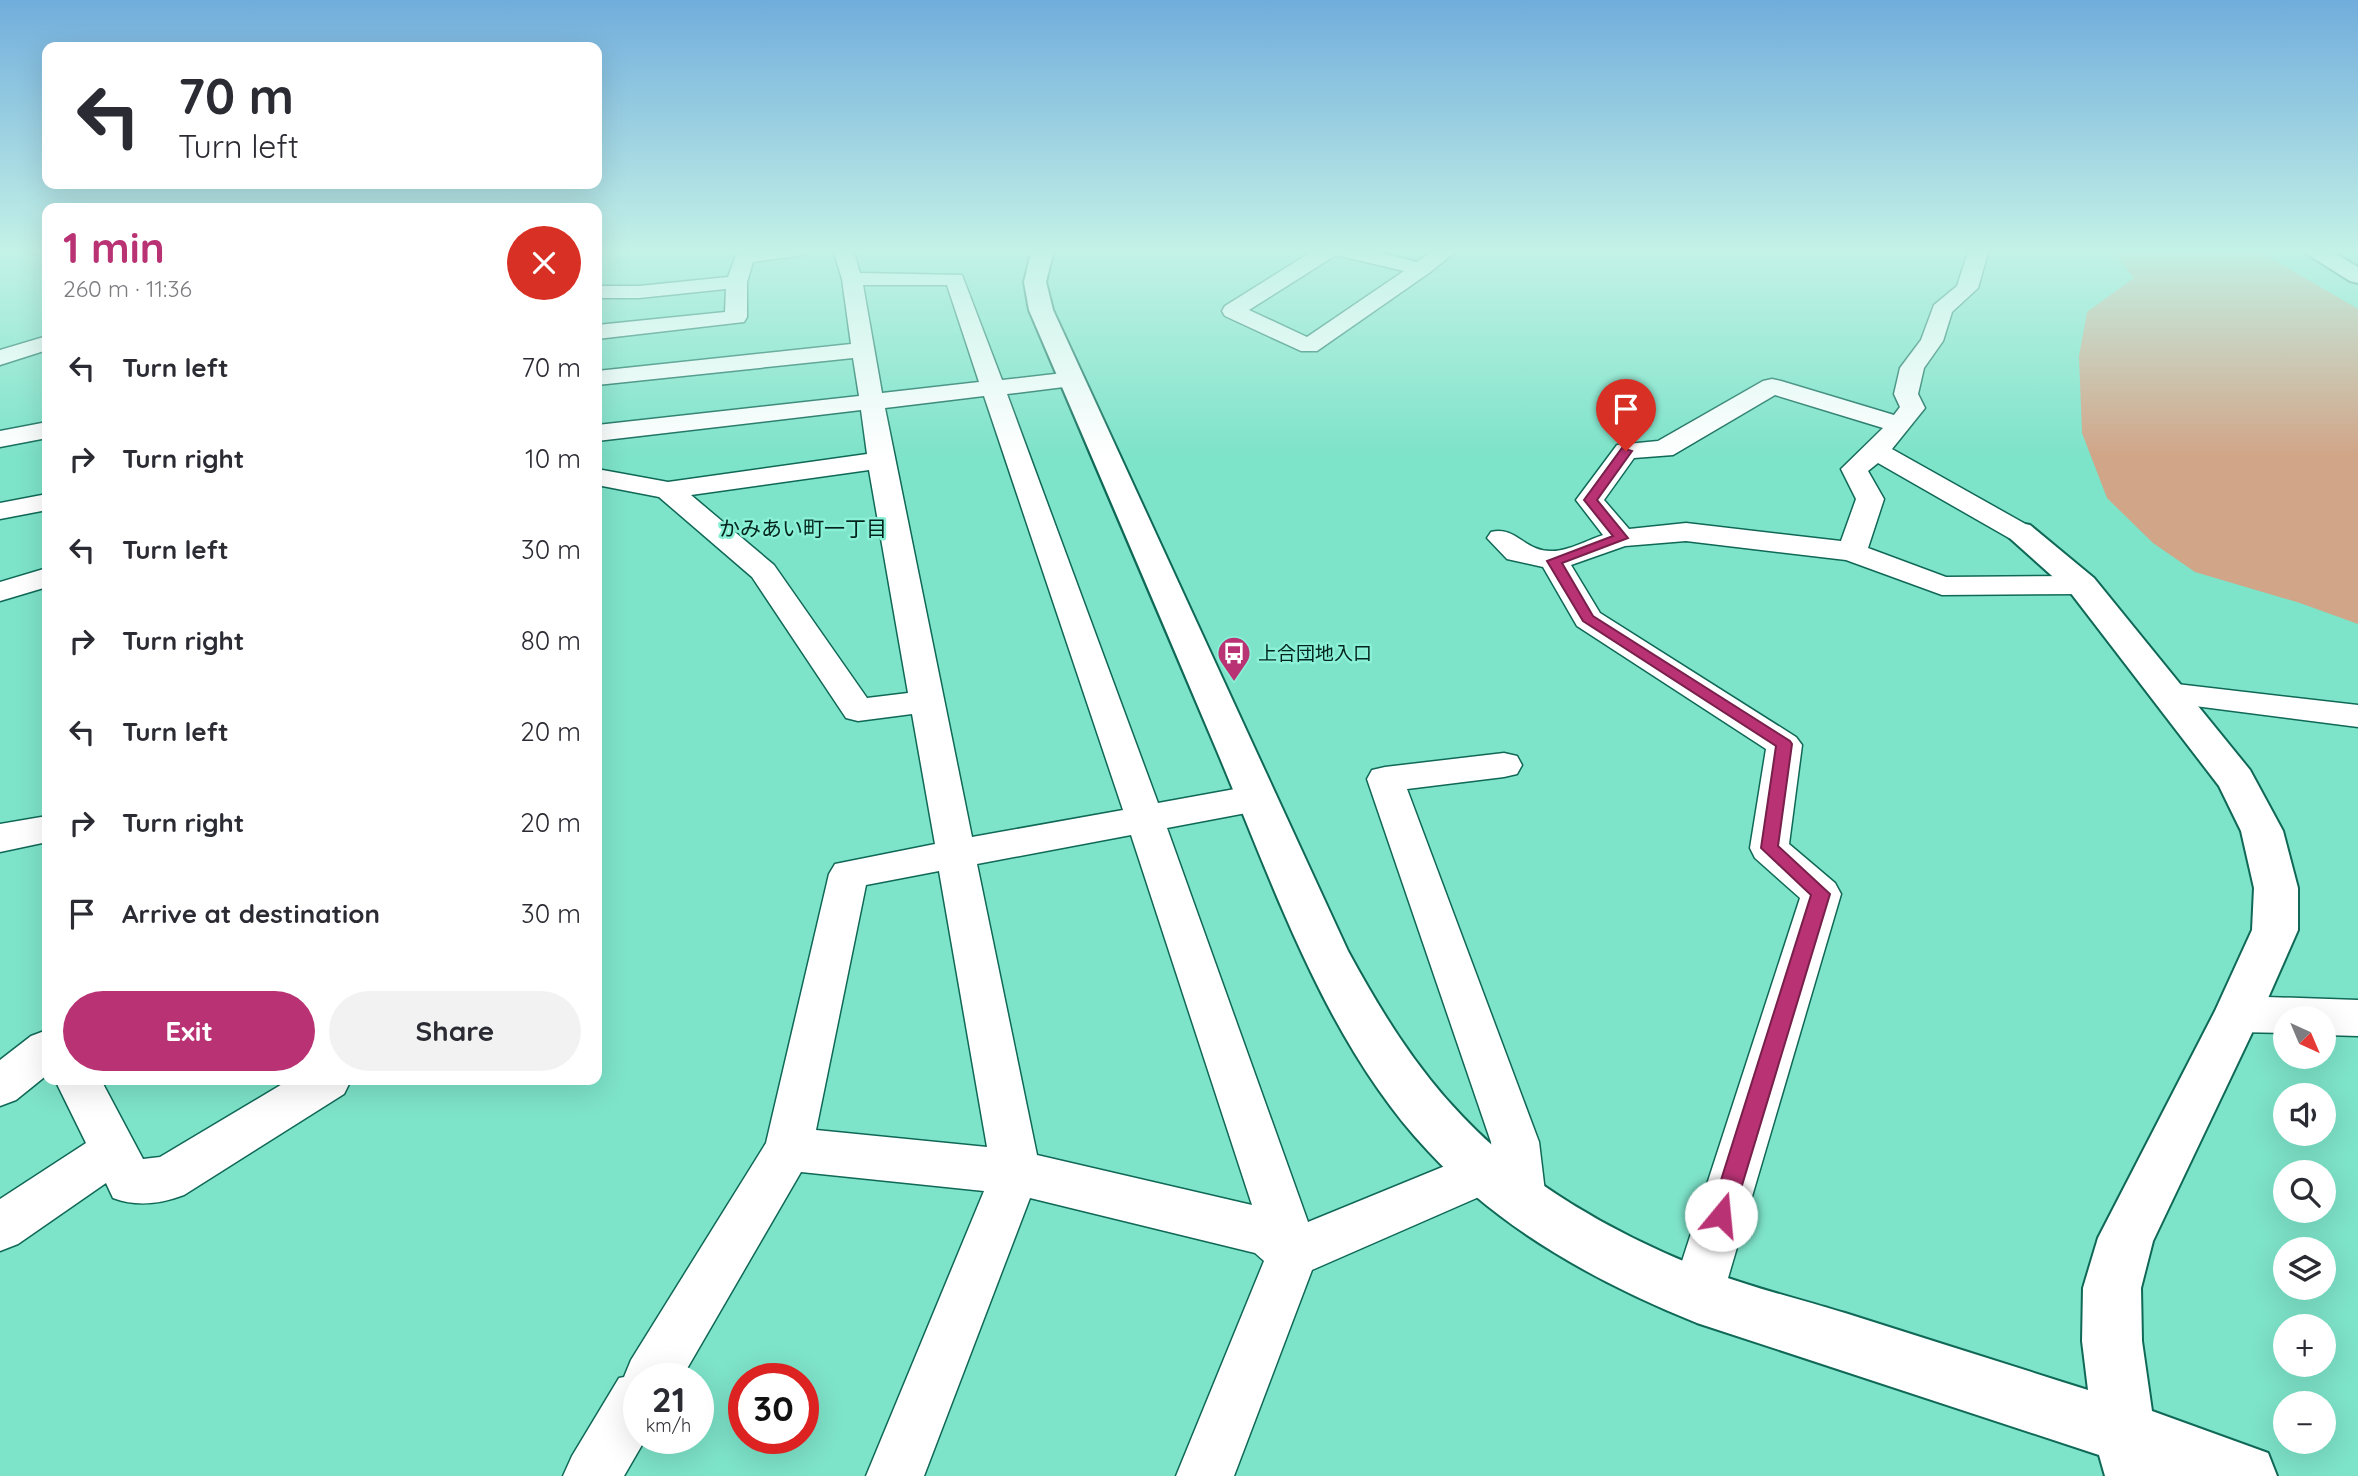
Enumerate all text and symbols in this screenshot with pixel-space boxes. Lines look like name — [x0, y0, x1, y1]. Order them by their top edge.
text: 70 m — [178, 65, 294, 126]
icon: left — [63, 70, 154, 161]
text: Turn left — [178, 126, 299, 166]
text: 1 min — [63, 221, 165, 274]
button: close — [507, 226, 581, 300]
text: 260 m · 11:36 — [63, 274, 192, 303]
icon: left — [63, 349, 101, 387]
text: Turn left — [122, 351, 229, 384]
text: 70 m — [521, 351, 581, 384]
pin — [1596, 379, 1656, 451]
icon: arrive — [1607, 390, 1645, 428]
icon: right — [63, 440, 101, 478]
text: Turn right — [122, 442, 244, 475]
text: 10 m — [525, 442, 581, 475]
district label: かみあい町一丁目 — [719, 515, 887, 541]
icon: left — [63, 531, 101, 569]
text: Turn left — [122, 533, 229, 566]
text: 30 m — [521, 533, 581, 566]
icon: right — [63, 622, 101, 660]
text: Turn right — [122, 624, 244, 657]
text: 80 m — [521, 624, 581, 657]
bus stop icon: 上合団地入口 — [1215, 634, 1253, 683]
place label: 上合団地入口 — [1258, 641, 1372, 665]
icon: left — [63, 713, 101, 751]
text: Turn left — [122, 715, 229, 748]
text: 20 m — [520, 715, 581, 748]
icon: right — [63, 804, 101, 842]
text: Turn right — [122, 806, 244, 839]
text: 20 m — [520, 806, 581, 839]
icon: arrive — [63, 895, 101, 933]
text: Arrive at destination — [122, 897, 380, 930]
text: 30 m — [521, 897, 581, 930]
button: Exit — [63, 991, 315, 1071]
button: Share — [329, 991, 581, 1071]
north arrow — [2273, 1006, 2336, 1069]
map controls — [2273, 1006, 2336, 1454]
button: sound — [2273, 1083, 2336, 1146]
button: search — [2273, 1160, 2336, 1223]
position arrow — [1684, 1178, 1758, 1252]
button: layers — [2273, 1237, 2336, 1300]
button: + — [2273, 1314, 2336, 1377]
speed limit sign: 30 — [728, 1363, 819, 1454]
text: 21 — [652, 1377, 685, 1421]
button: − — [2273, 1391, 2336, 1454]
text: km/h — [646, 1414, 691, 1437]

